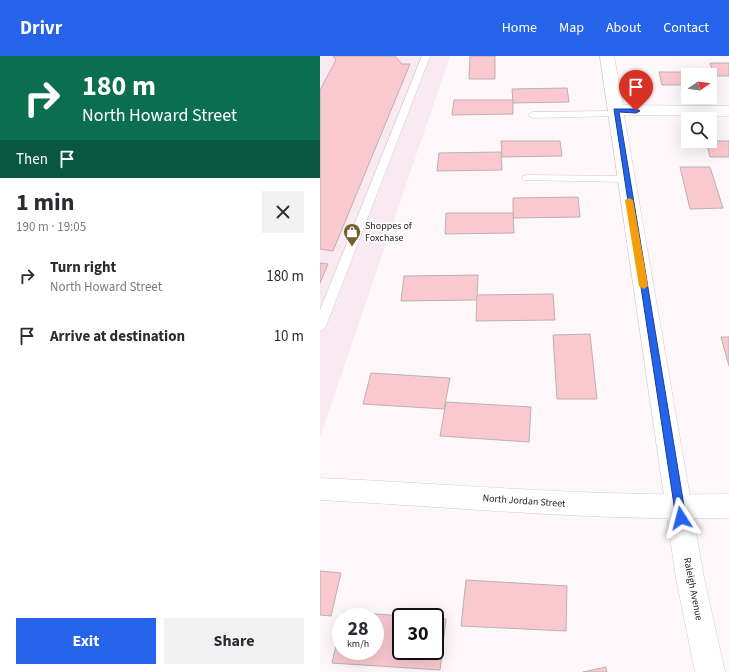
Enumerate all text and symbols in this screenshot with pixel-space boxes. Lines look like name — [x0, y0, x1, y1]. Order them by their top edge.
text: Drivr — [20, 15, 62, 42]
text: Home — [502, 18, 537, 38]
text: Map — [559, 18, 584, 38]
text: About — [606, 18, 641, 38]
text: Contact — [663, 18, 709, 38]
text: 180 m — [82, 66, 156, 106]
north arrow — [681, 68, 717, 104]
map controls — [681, 68, 717, 148]
pin — [619, 70, 653, 111]
icon: right — [16, 72, 68, 124]
icon: arrive — [625, 76, 647, 98]
text: North Howard Street — [82, 103, 237, 128]
button: search — [681, 112, 717, 148]
icon: arrive — [56, 148, 78, 170]
text: Then — [16, 149, 48, 170]
text: 1 min — [16, 185, 74, 220]
button: close — [262, 191, 304, 233]
text: 190 m · 19:05 — [16, 218, 86, 236]
place label: Shoppes of Foxchase — [365, 219, 413, 245]
shop icon: Shoppes of Foxchase — [342, 222, 362, 247]
text: Turn right — [50, 257, 116, 278]
icon: right — [16, 265, 38, 287]
text: 180 m — [266, 266, 304, 287]
text: North Howard Street — [50, 278, 162, 296]
icon: arrive — [16, 325, 38, 347]
text: Arrive at destination — [50, 326, 185, 347]
text: 10 m — [274, 326, 304, 347]
street label: North Jordan Street — [482, 491, 566, 511]
position arrow — [660, 497, 702, 539]
street label: Raleigh Avenue — [680, 556, 706, 622]
speed limit sign: 30 — [392, 608, 444, 660]
text: 28 — [347, 615, 369, 643]
button: Exit — [16, 618, 156, 664]
button: Share — [164, 618, 304, 664]
text: km/h — [347, 637, 369, 651]

